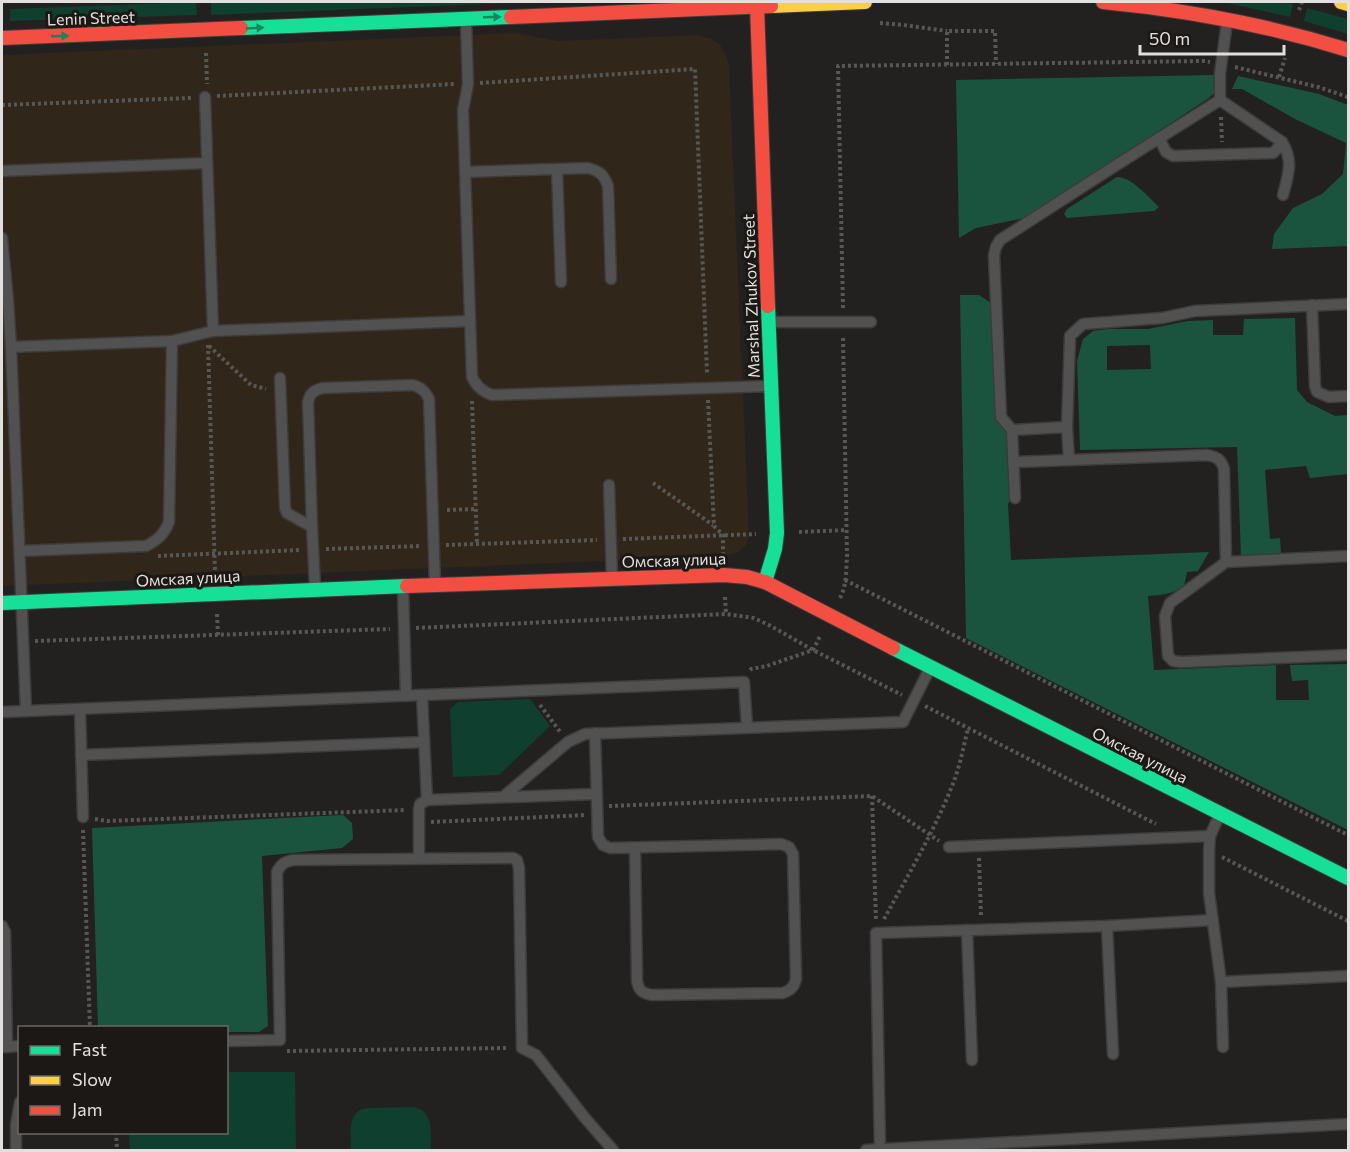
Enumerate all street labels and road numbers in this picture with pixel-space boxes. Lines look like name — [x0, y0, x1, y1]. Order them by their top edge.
street label: Lenin Street — [47, 6, 136, 29]
street label: Marshal Zhukov Street — [738, 213, 763, 379]
street label: Омская улица — [621, 548, 727, 571]
street label: Омская улица — [135, 565, 241, 590]
street label: Омская улица — [1089, 722, 1191, 787]

